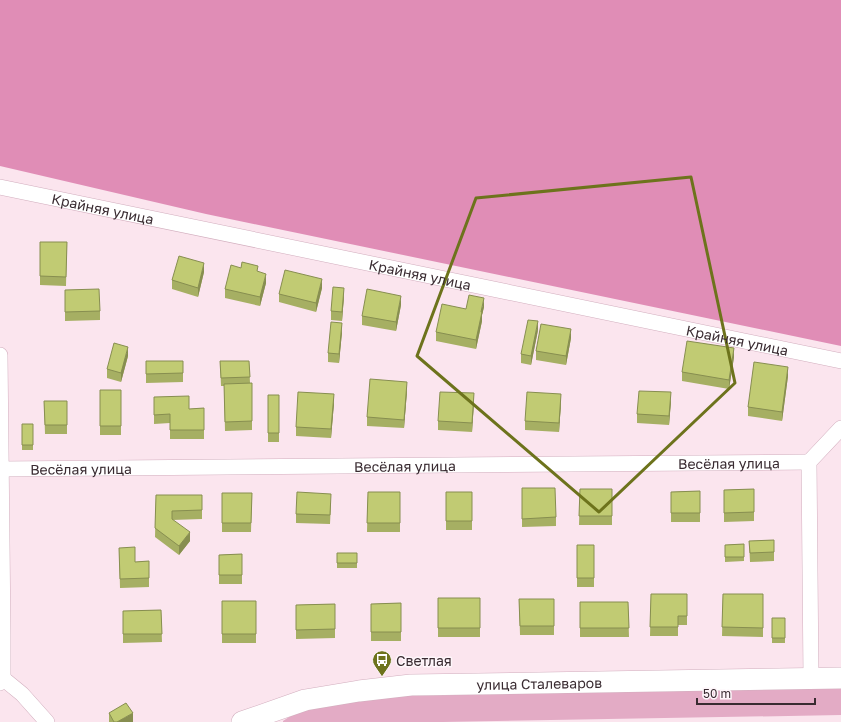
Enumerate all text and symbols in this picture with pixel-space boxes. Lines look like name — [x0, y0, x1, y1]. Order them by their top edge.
street label: Крайняя улица — [50, 189, 155, 227]
street label: Крайняя улица — [367, 255, 473, 293]
street label: Крайняя улица — [685, 321, 790, 358]
street label: Весёлая улица — [678, 454, 780, 472]
street label: Весёлая улица — [354, 457, 456, 474]
street label: Весёлая улица — [30, 459, 132, 477]
bus stop icon: Светлая — [371, 649, 393, 677]
place label: Светлая — [396, 652, 452, 669]
street label: улица Сталеваров — [476, 673, 602, 692]
scale bar — [697, 680, 815, 706]
text: 50 m — [703, 686, 731, 701]

